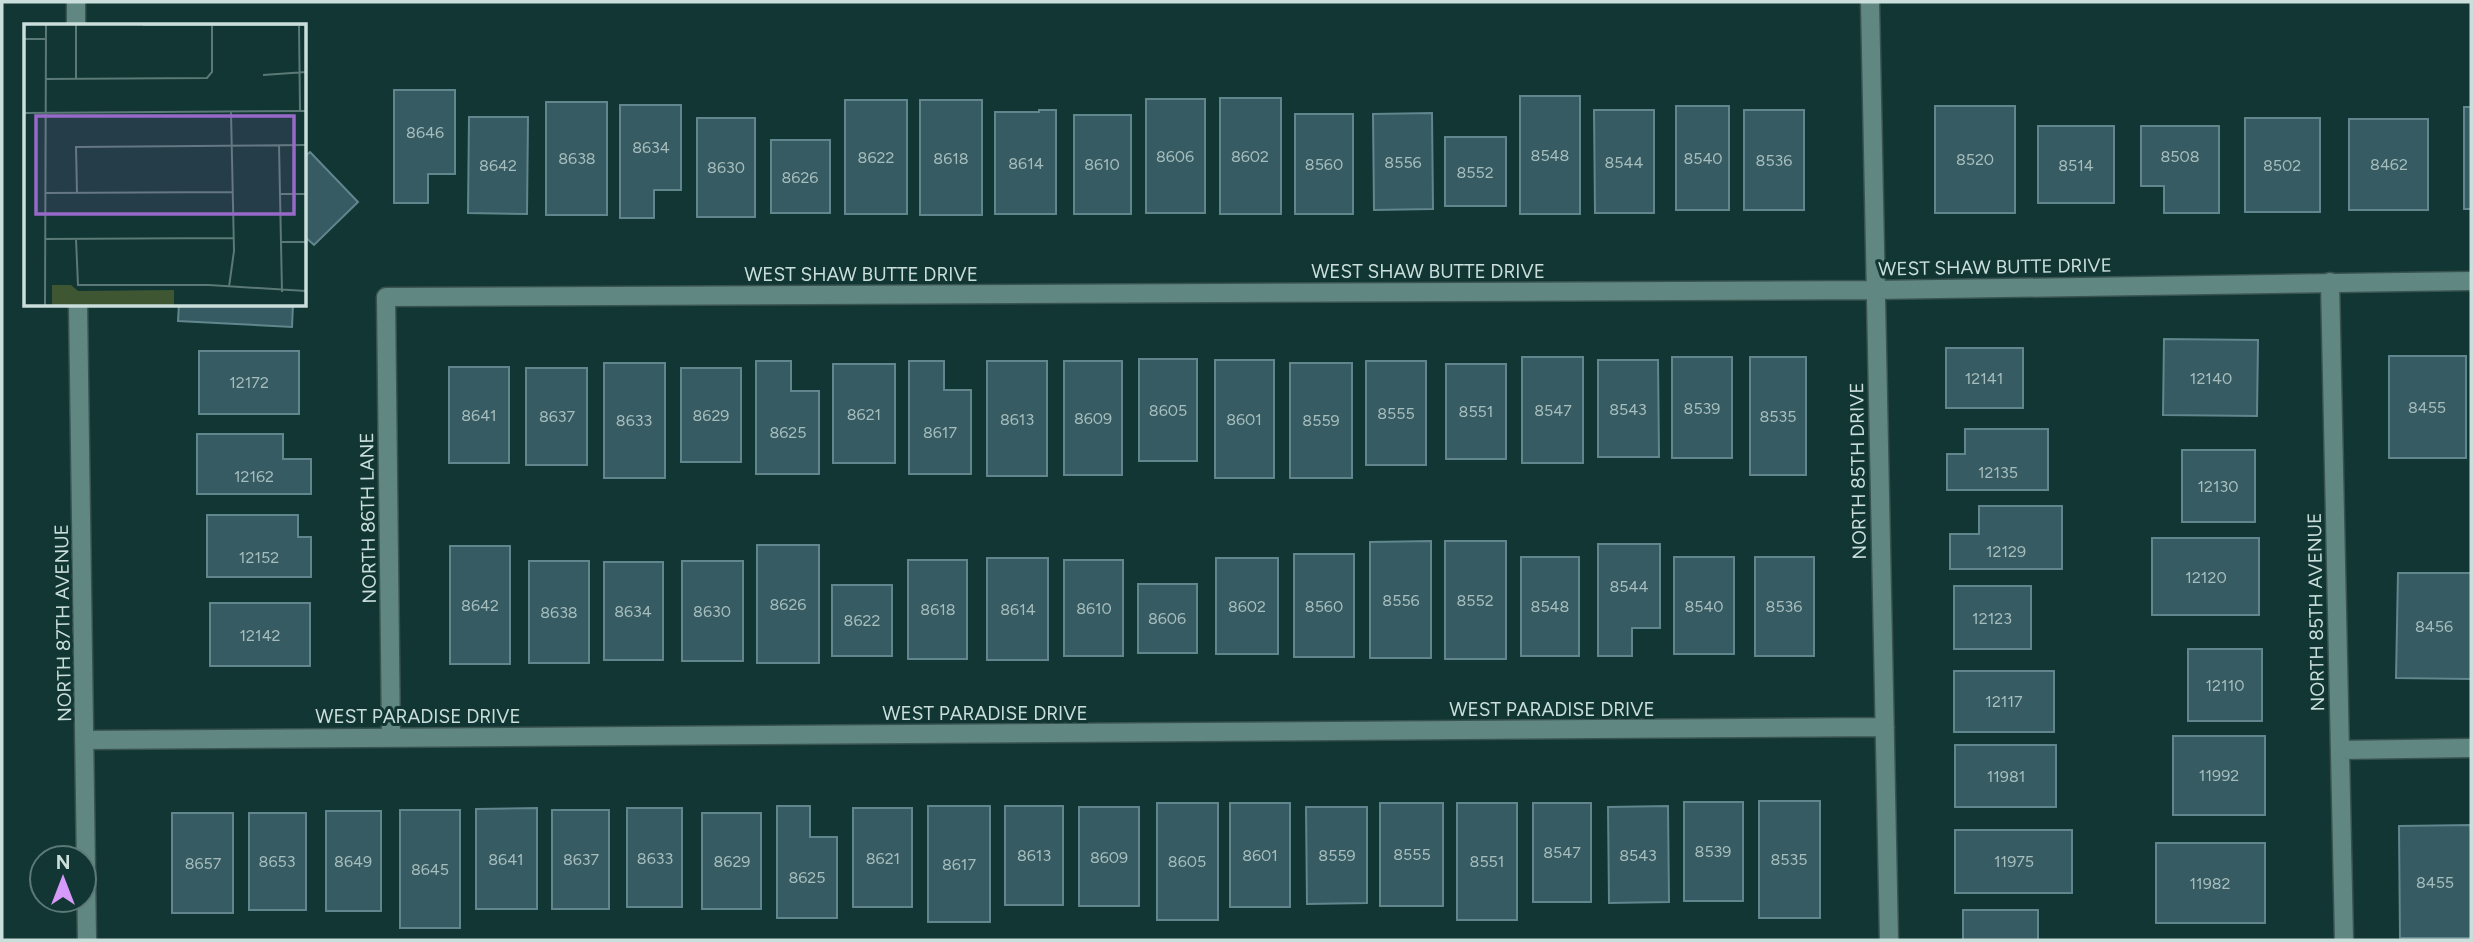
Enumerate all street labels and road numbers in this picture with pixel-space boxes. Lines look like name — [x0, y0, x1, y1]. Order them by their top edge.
street label: WEST SHAW BUTTE DRIVE — [1878, 253, 2112, 281]
street label: WEST SHAW BUTTE DRIVE — [1311, 260, 1545, 283]
street label: WEST SHAW BUTTE DRIVE — [744, 263, 978, 286]
street label: NORTH 85TH DRIVE — [1845, 382, 1871, 560]
street label: NORTH 86TH LANE — [355, 432, 381, 604]
street label: NORTH 85TH AVENUE — [2303, 513, 2329, 711]
street label: NORTH 87TH AVENUE — [50, 524, 76, 722]
street label: WEST PARADISE DRIVE — [1449, 698, 1655, 721]
street label: WEST PARADISE DRIVE — [882, 702, 1088, 725]
street label: WEST PARADISE DRIVE — [315, 705, 521, 728]

